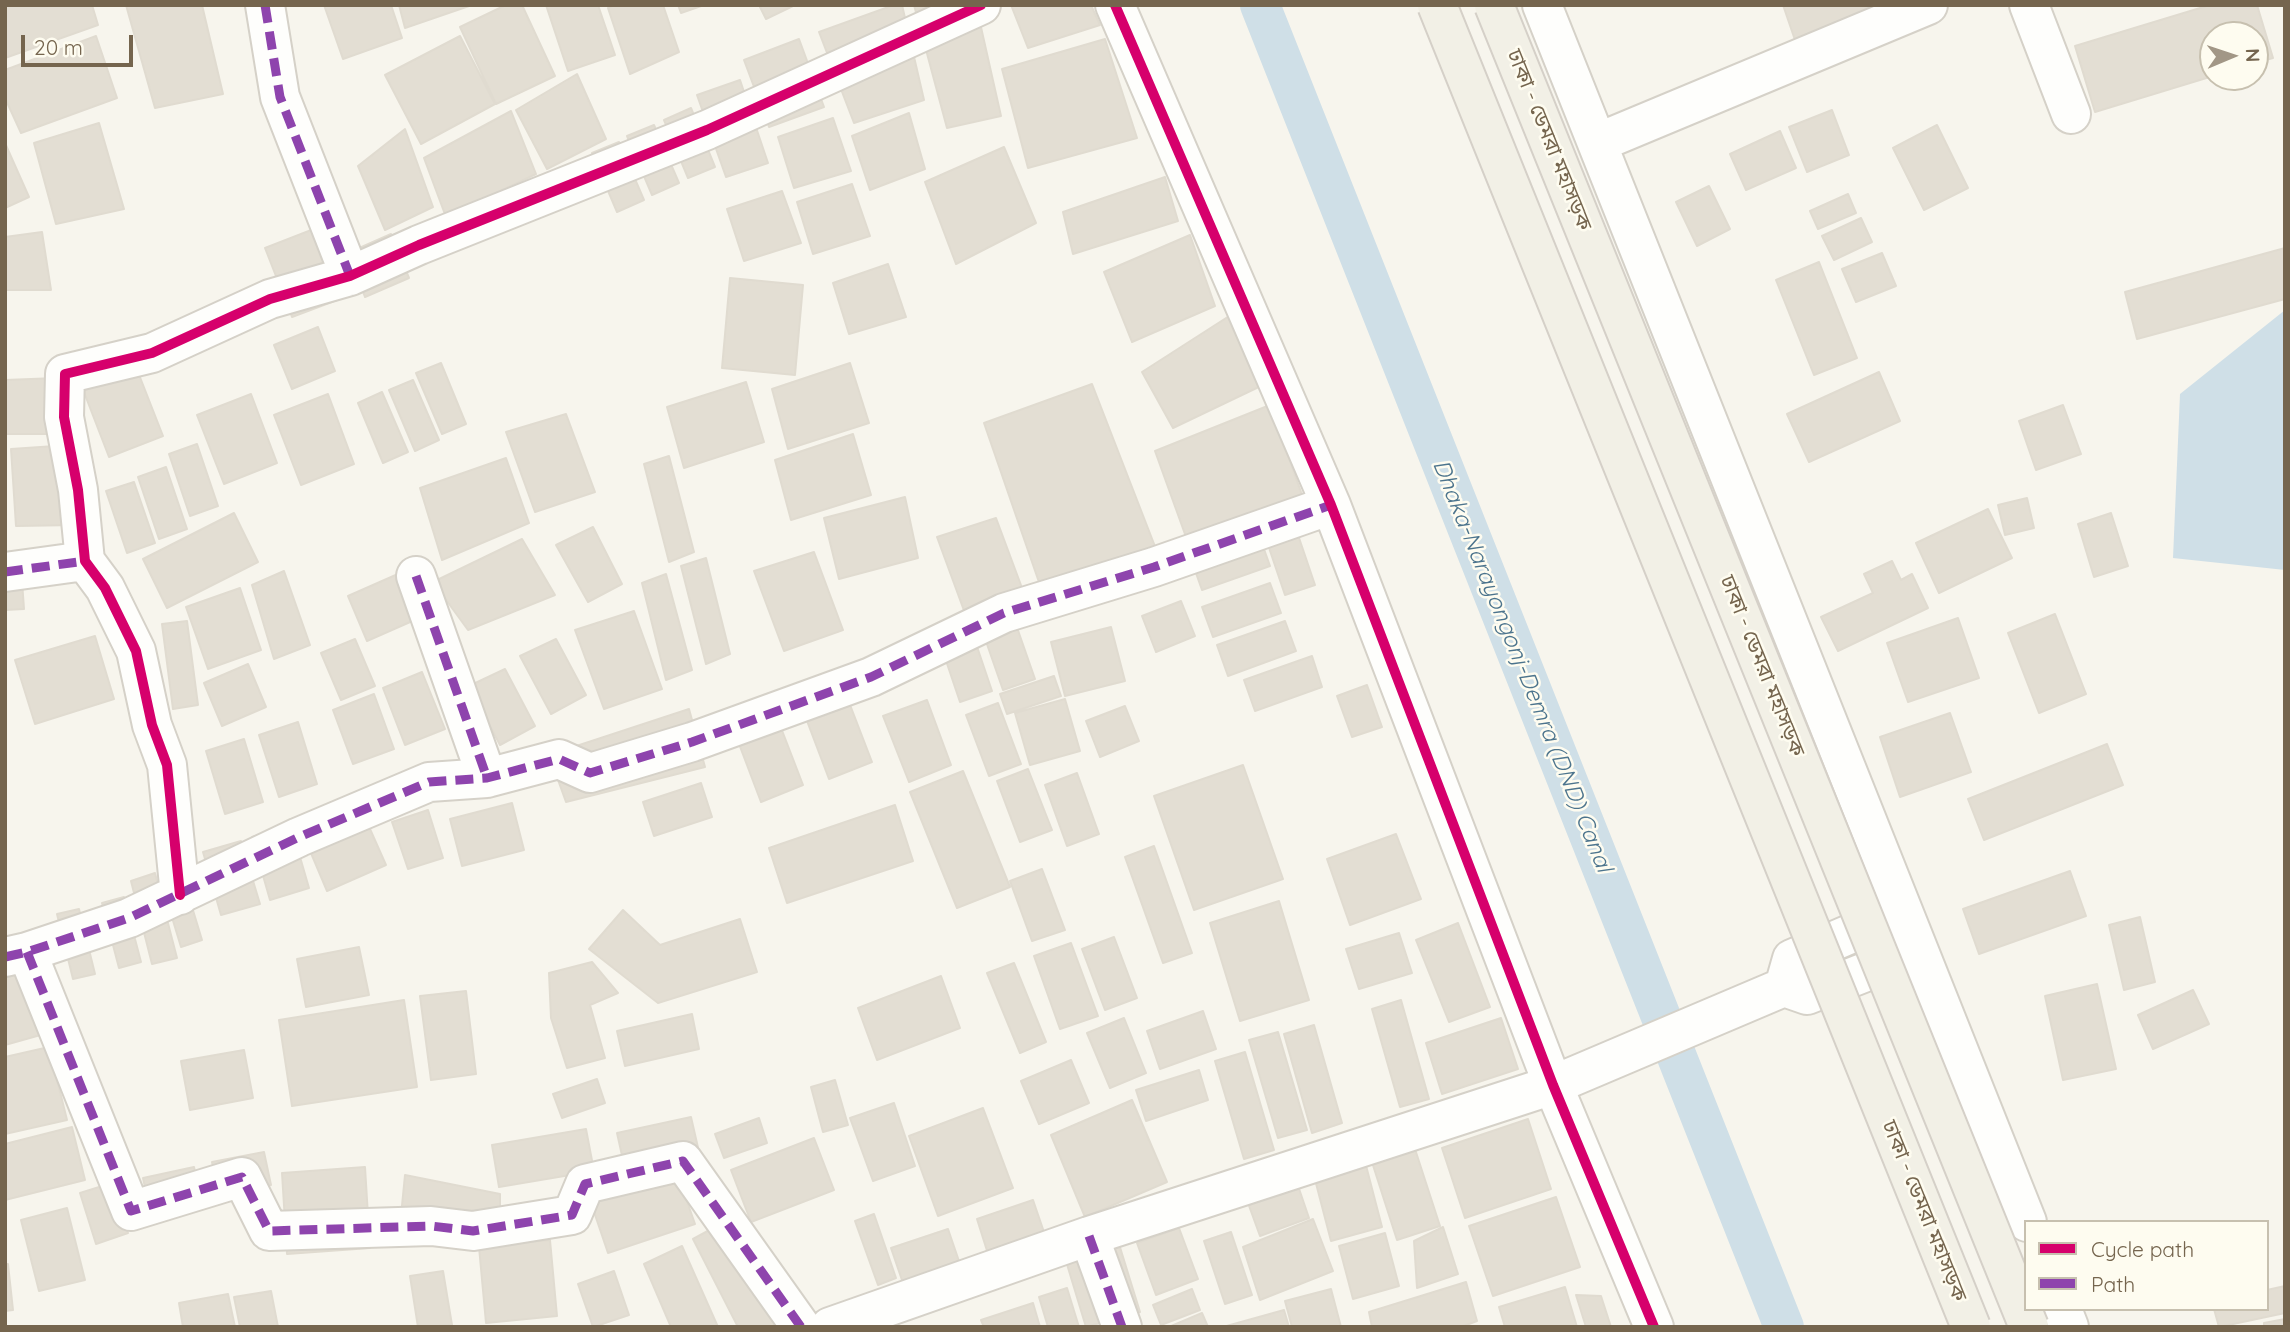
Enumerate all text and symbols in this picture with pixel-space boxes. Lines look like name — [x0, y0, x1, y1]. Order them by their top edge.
scale bar — [24, 21, 136, 65]
north arrow — [2199, 21, 2269, 91]
text: 20 m — [34, 34, 83, 60]
street label: ঢাকা - ডেমরা মহাসড়ক — [1501, 46, 1597, 234]
text: N — [2241, 48, 2265, 63]
water label: Dhaka-Narayongonj-Demra (DND) Canal — [1426, 456, 1618, 876]
street label: ঢাকা - ডেমরা মহাসড়ক — [1714, 572, 1810, 760]
street label: ঢাকা - ডেমরা মহাসড়ক — [1876, 1117, 1972, 1305]
legend — [2024, 1220, 2269, 1311]
text: Cycle path — [2091, 1236, 2194, 1262]
text: Path — [2091, 1271, 2135, 1297]

